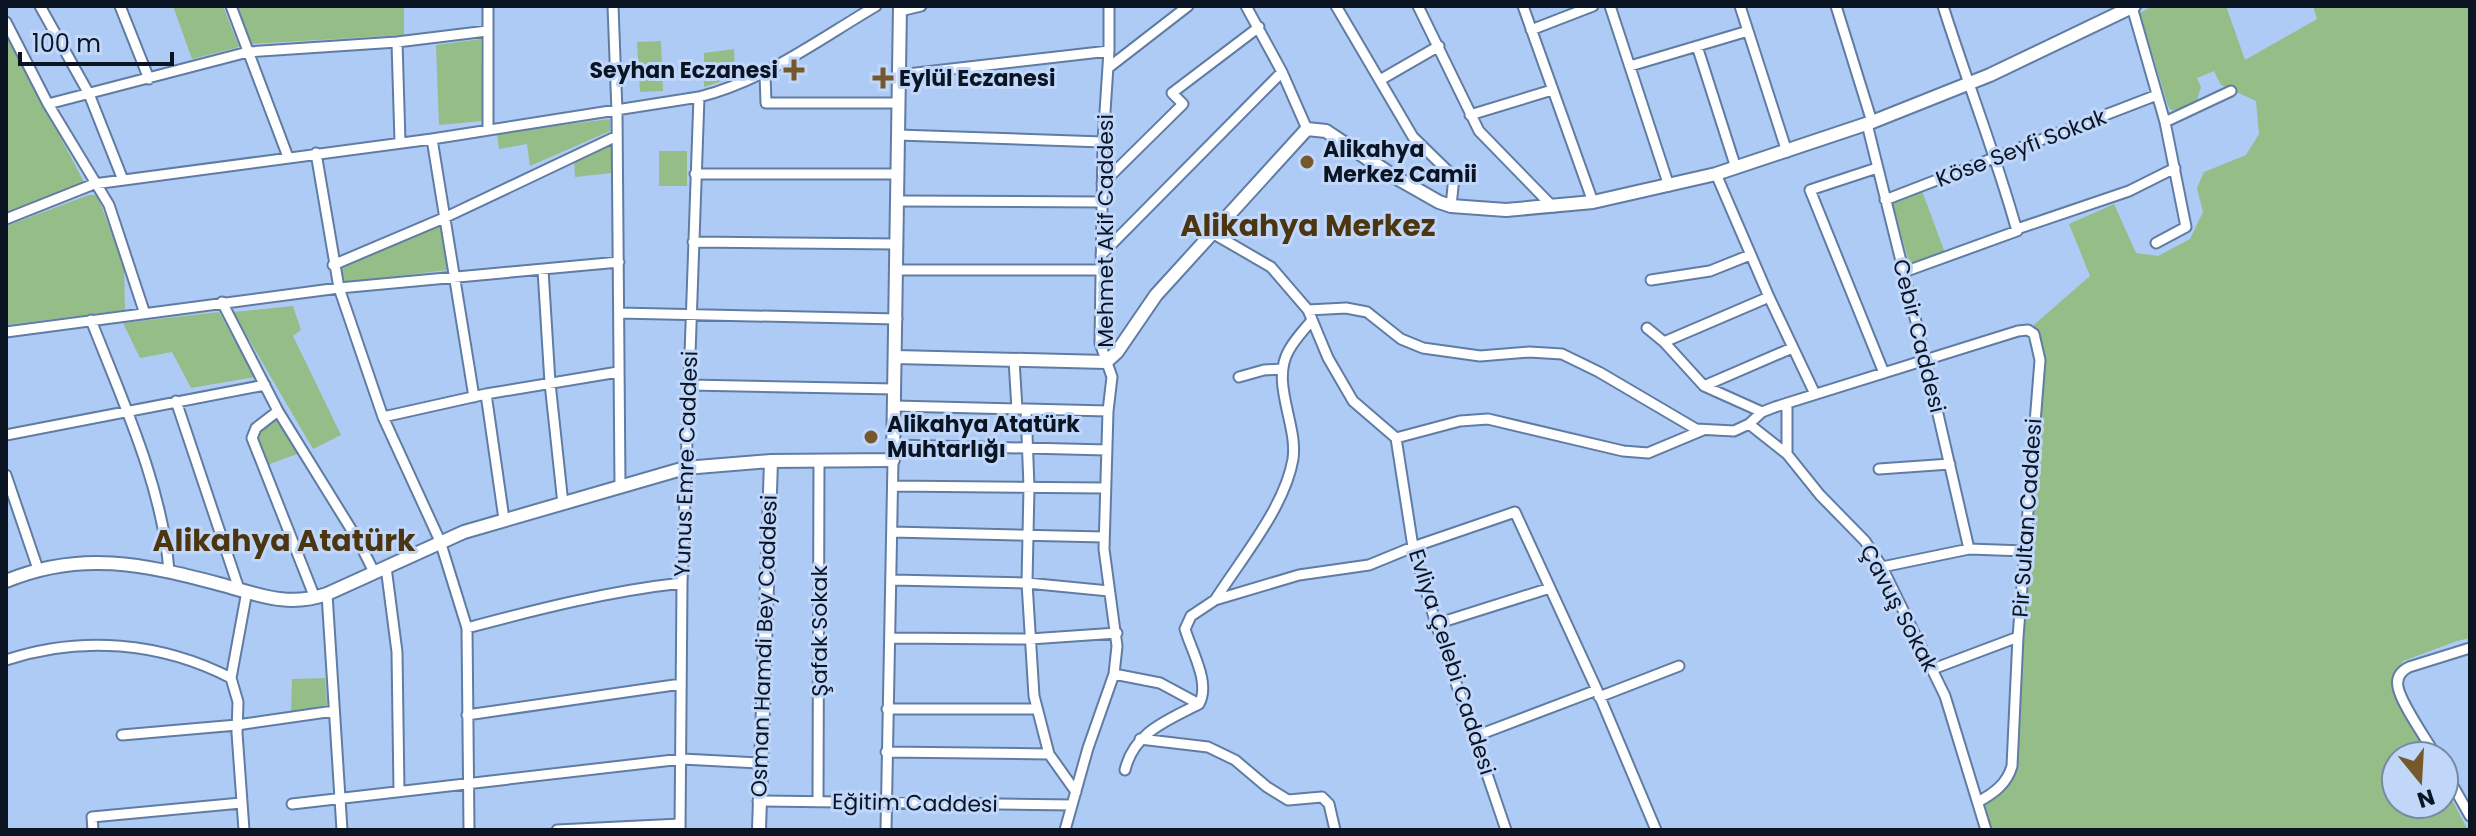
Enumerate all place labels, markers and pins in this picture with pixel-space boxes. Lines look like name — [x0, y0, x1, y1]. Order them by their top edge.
place label: Seyhan Eczanesi — [590, 55, 778, 86]
marker: Seyhan Eczanesi — [785, 61, 803, 79]
place label: Eylül Eczanesi — [899, 63, 1056, 94]
marker: Eylül Eczanesi — [874, 69, 892, 87]
place label: Alikahya Merkez Camii — [1323, 134, 1477, 190]
marker: Alikahya Merkez Camii — [1298, 153, 1316, 171]
place label: Alikahya Atatürk Muhtarlığı — [887, 409, 1080, 465]
marker: Alikahya Atatürk Muhtarlığı — [862, 428, 880, 446]

